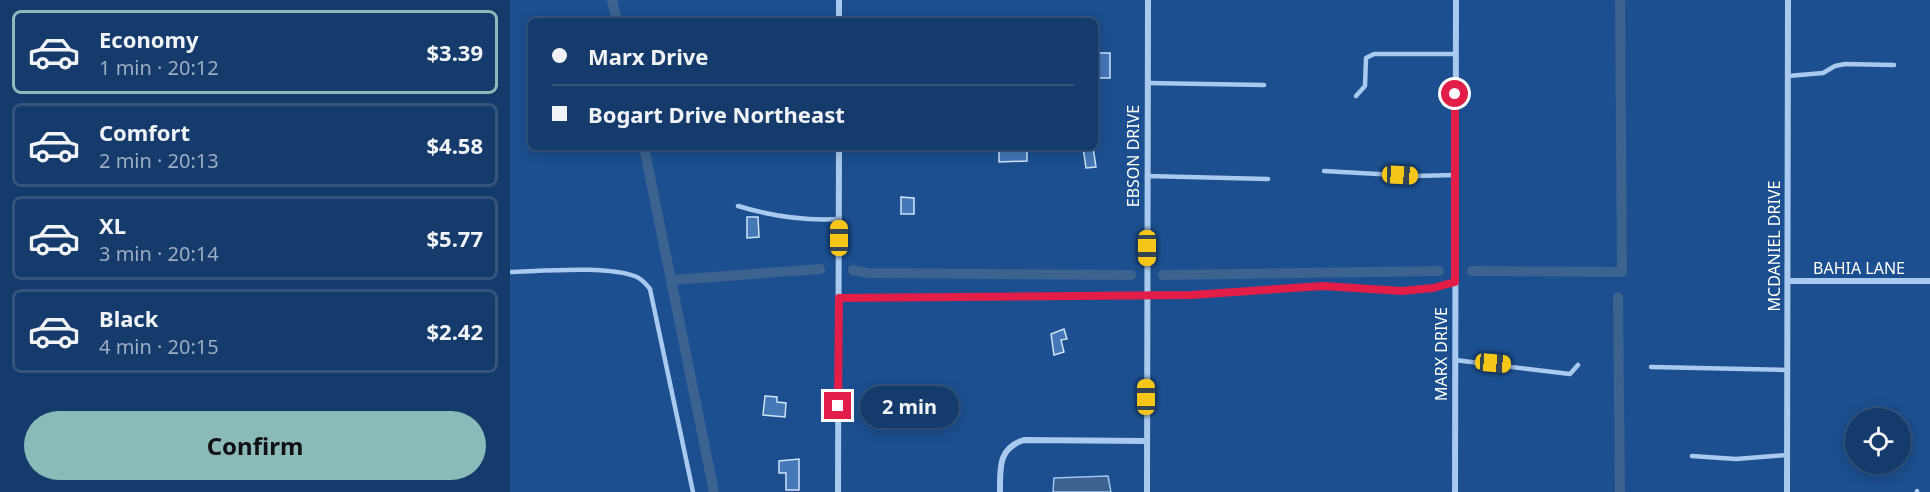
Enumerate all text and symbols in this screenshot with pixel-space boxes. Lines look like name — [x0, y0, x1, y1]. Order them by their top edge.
text: Economy — [99, 24, 198, 54]
icon: car — [27, 25, 81, 79]
text: $3.39 — [426, 37, 483, 67]
text: Marx Drive — [588, 41, 708, 71]
text: 1 min · 20:12 — [99, 54, 219, 81]
route start — [1441, 80, 1468, 107]
text: Bogart Drive Northeast — [588, 99, 845, 129]
street label: EBSON DRIVE — [1122, 105, 1144, 207]
text: Comfort — [99, 117, 190, 147]
icon: car — [27, 118, 81, 172]
text: $4.58 — [426, 130, 483, 160]
text: 2 min · 20:13 — [99, 147, 219, 174]
car — [1382, 165, 1418, 185]
street label: MCDANIEL DRIVE — [1763, 181, 1785, 311]
text: XL — [99, 210, 126, 240]
icon: car — [27, 211, 81, 265]
car — [830, 220, 848, 256]
text: $5.77 — [426, 223, 483, 253]
car — [1138, 230, 1156, 266]
text: 3 min · 20:14 — [99, 240, 219, 267]
street label: BAHIA LANE — [1813, 257, 1905, 279]
text: Black — [99, 303, 158, 333]
icon: car — [27, 304, 81, 358]
street label: MARX DRIVE — [1430, 307, 1452, 401]
text: $2.42 — [426, 316, 483, 346]
text: 4 min · 20:15 — [99, 333, 219, 360]
car — [1474, 352, 1512, 374]
car — [1137, 379, 1155, 415]
callout: 2 min — [859, 385, 958, 427]
route end — [824, 392, 851, 419]
text: 2 min — [882, 393, 937, 420]
map controls — [1845, 408, 1911, 474]
button: locate — [1845, 408, 1911, 474]
button: Confirm — [24, 411, 486, 480]

